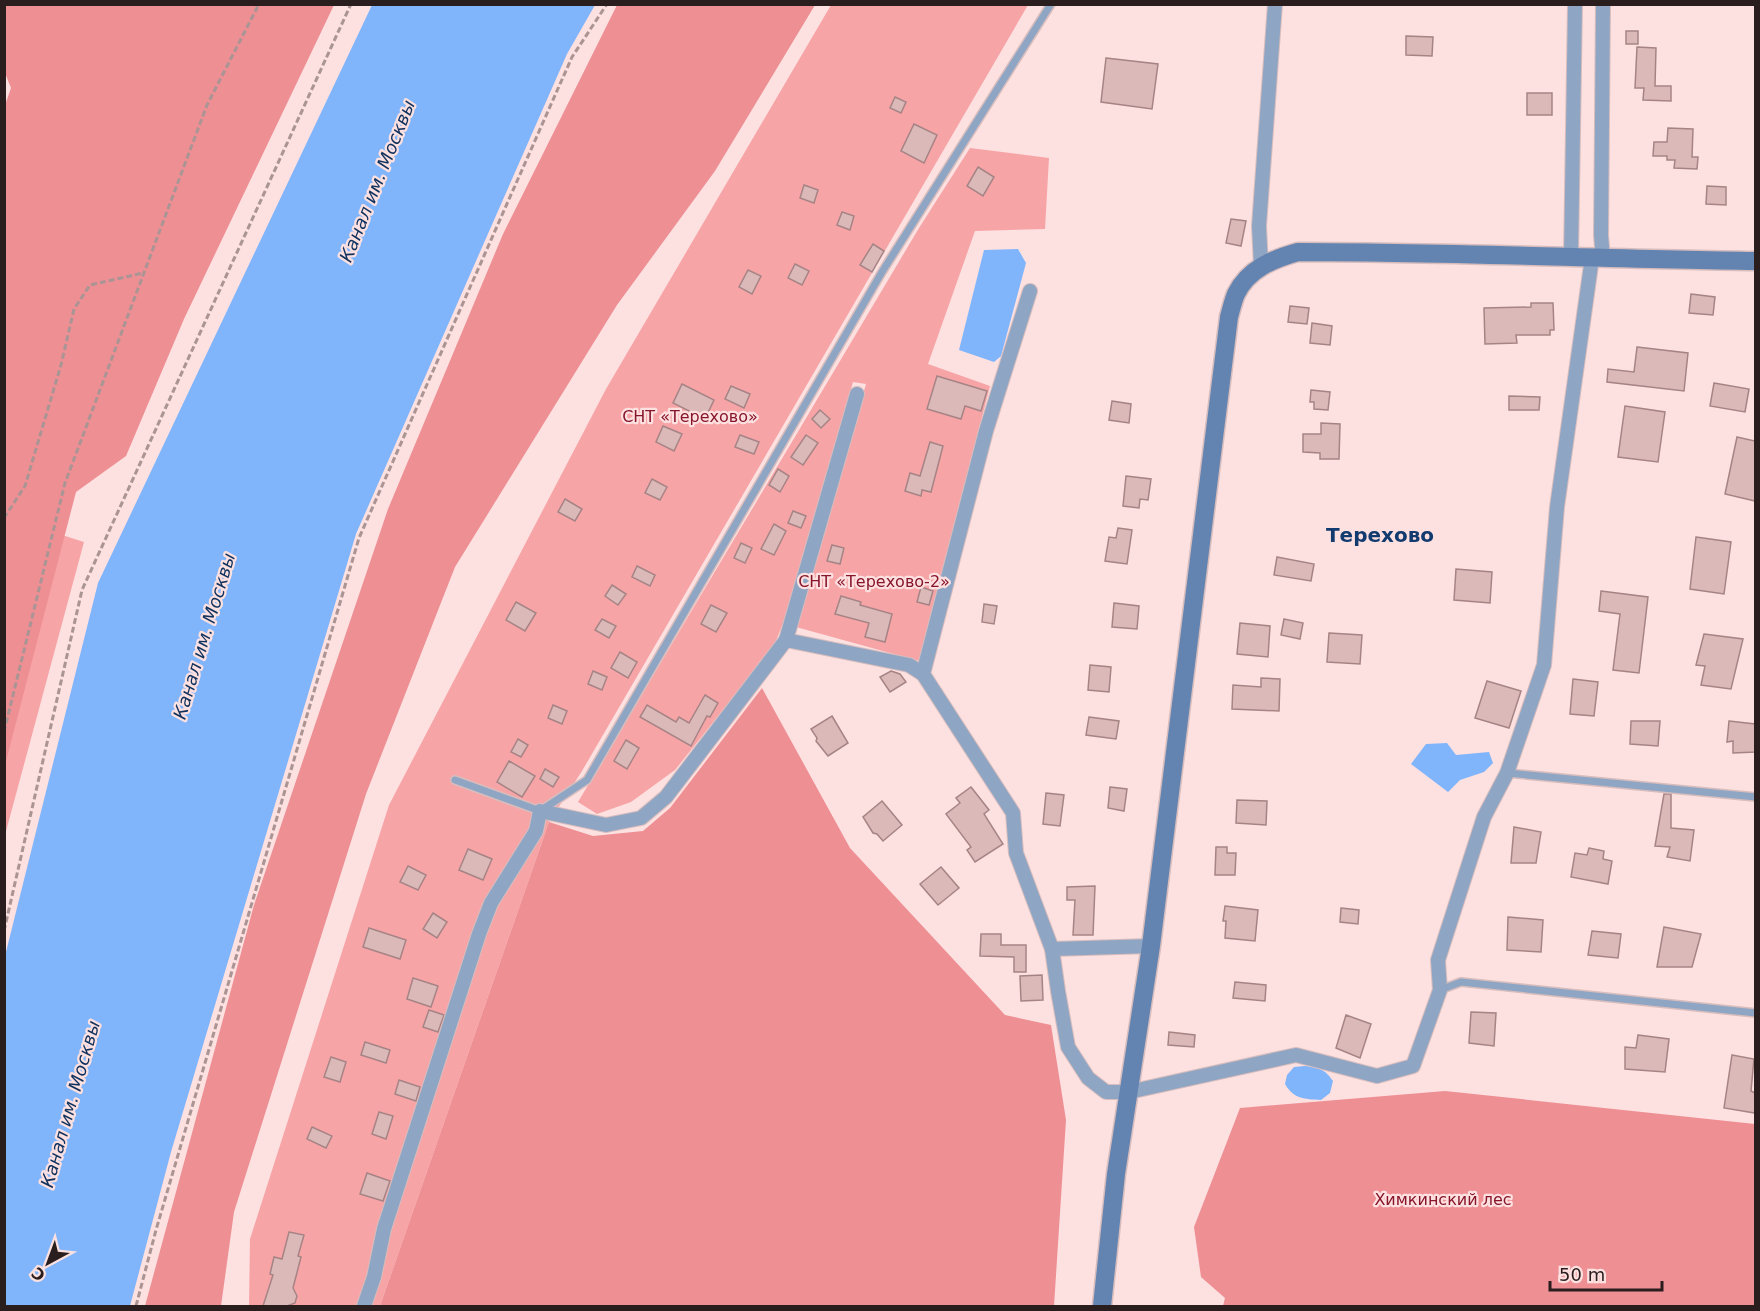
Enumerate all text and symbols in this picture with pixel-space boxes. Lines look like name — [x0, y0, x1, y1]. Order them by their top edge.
water label: Канал им. Москвы — [335, 97, 419, 265]
park label: СНТ «Терехово» — [622, 407, 758, 426]
district label: Терехово — [1326, 523, 1434, 547]
water label: Канал им. Москвы — [169, 550, 239, 722]
park label: СНТ «Терехово-2» — [798, 572, 950, 591]
water label: Канал им. Москвы — [36, 1018, 104, 1190]
park label: Химкинский лес — [1374, 1190, 1512, 1209]
north arrow — [18, 1233, 78, 1293]
scale bar — [1550, 1254, 1662, 1292]
text: С — [28, 1263, 49, 1285]
text: 50 m — [1559, 1264, 1605, 1285]

